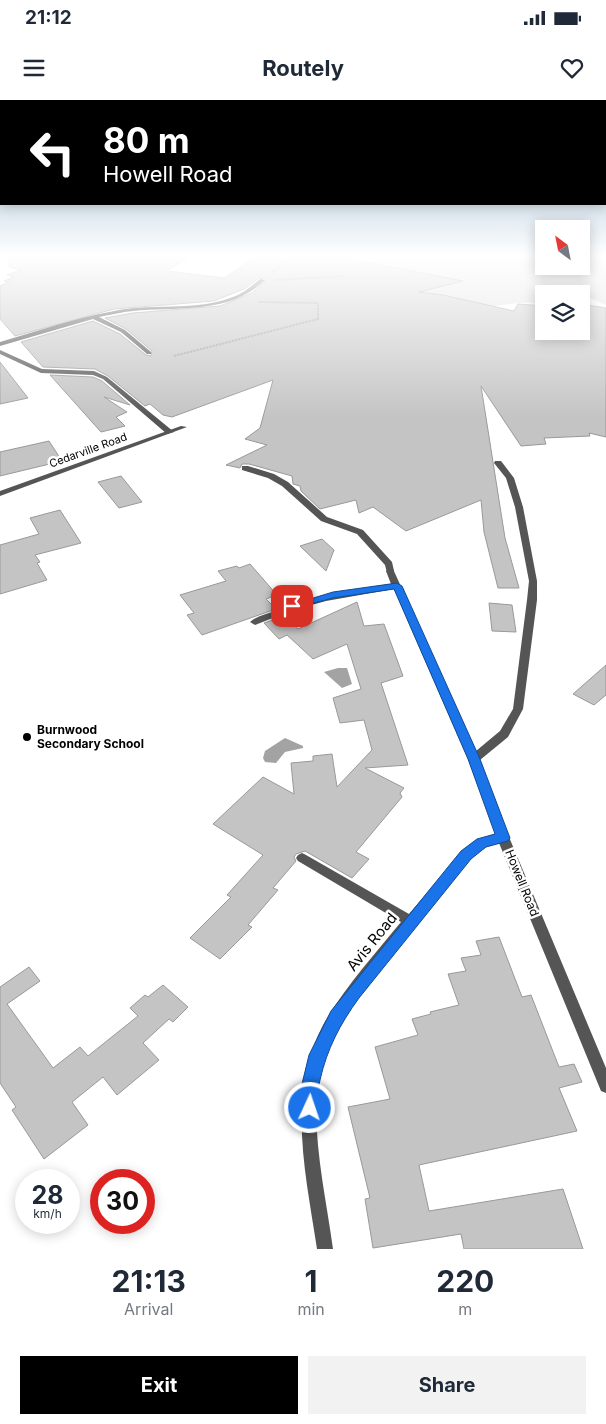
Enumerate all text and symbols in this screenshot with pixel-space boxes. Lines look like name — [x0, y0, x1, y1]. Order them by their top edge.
text: 21:12 — [25, 6, 72, 29]
icon: menu — [20, 54, 48, 82]
icon: heart — [558, 54, 586, 82]
text: Routely — [262, 55, 344, 81]
text: 80 m — [103, 119, 190, 161]
icon: left — [20, 120, 85, 185]
text: Howell Road — [103, 161, 233, 187]
north arrow — [535, 220, 590, 275]
map controls — [535, 220, 590, 340]
button: layers — [535, 285, 590, 340]
street label: Cedarville Road — [47, 429, 129, 471]
pin — [271, 585, 313, 627]
icon: arrive — [278, 592, 306, 620]
place label: Burnwood Secondary School — [37, 722, 144, 751]
marker: Burnwood Secondary School — [21, 731, 33, 743]
street label: Howell Road — [502, 847, 543, 918]
street label: Avis Road — [342, 909, 401, 975]
position arrow — [283, 1081, 335, 1133]
speed limit sign: 30 — [90, 1169, 155, 1234]
text: 28 — [31, 1180, 64, 1210]
text: km/h — [33, 1206, 62, 1221]
text: 21:13 — [112, 1263, 186, 1299]
text: 1 — [305, 1263, 318, 1299]
text: 220 — [436, 1263, 494, 1299]
text: Arrival — [124, 1299, 173, 1319]
text: min — [297, 1299, 325, 1319]
text: m — [458, 1299, 472, 1319]
button: Exit — [20, 1356, 298, 1414]
button: Share — [308, 1356, 586, 1414]

